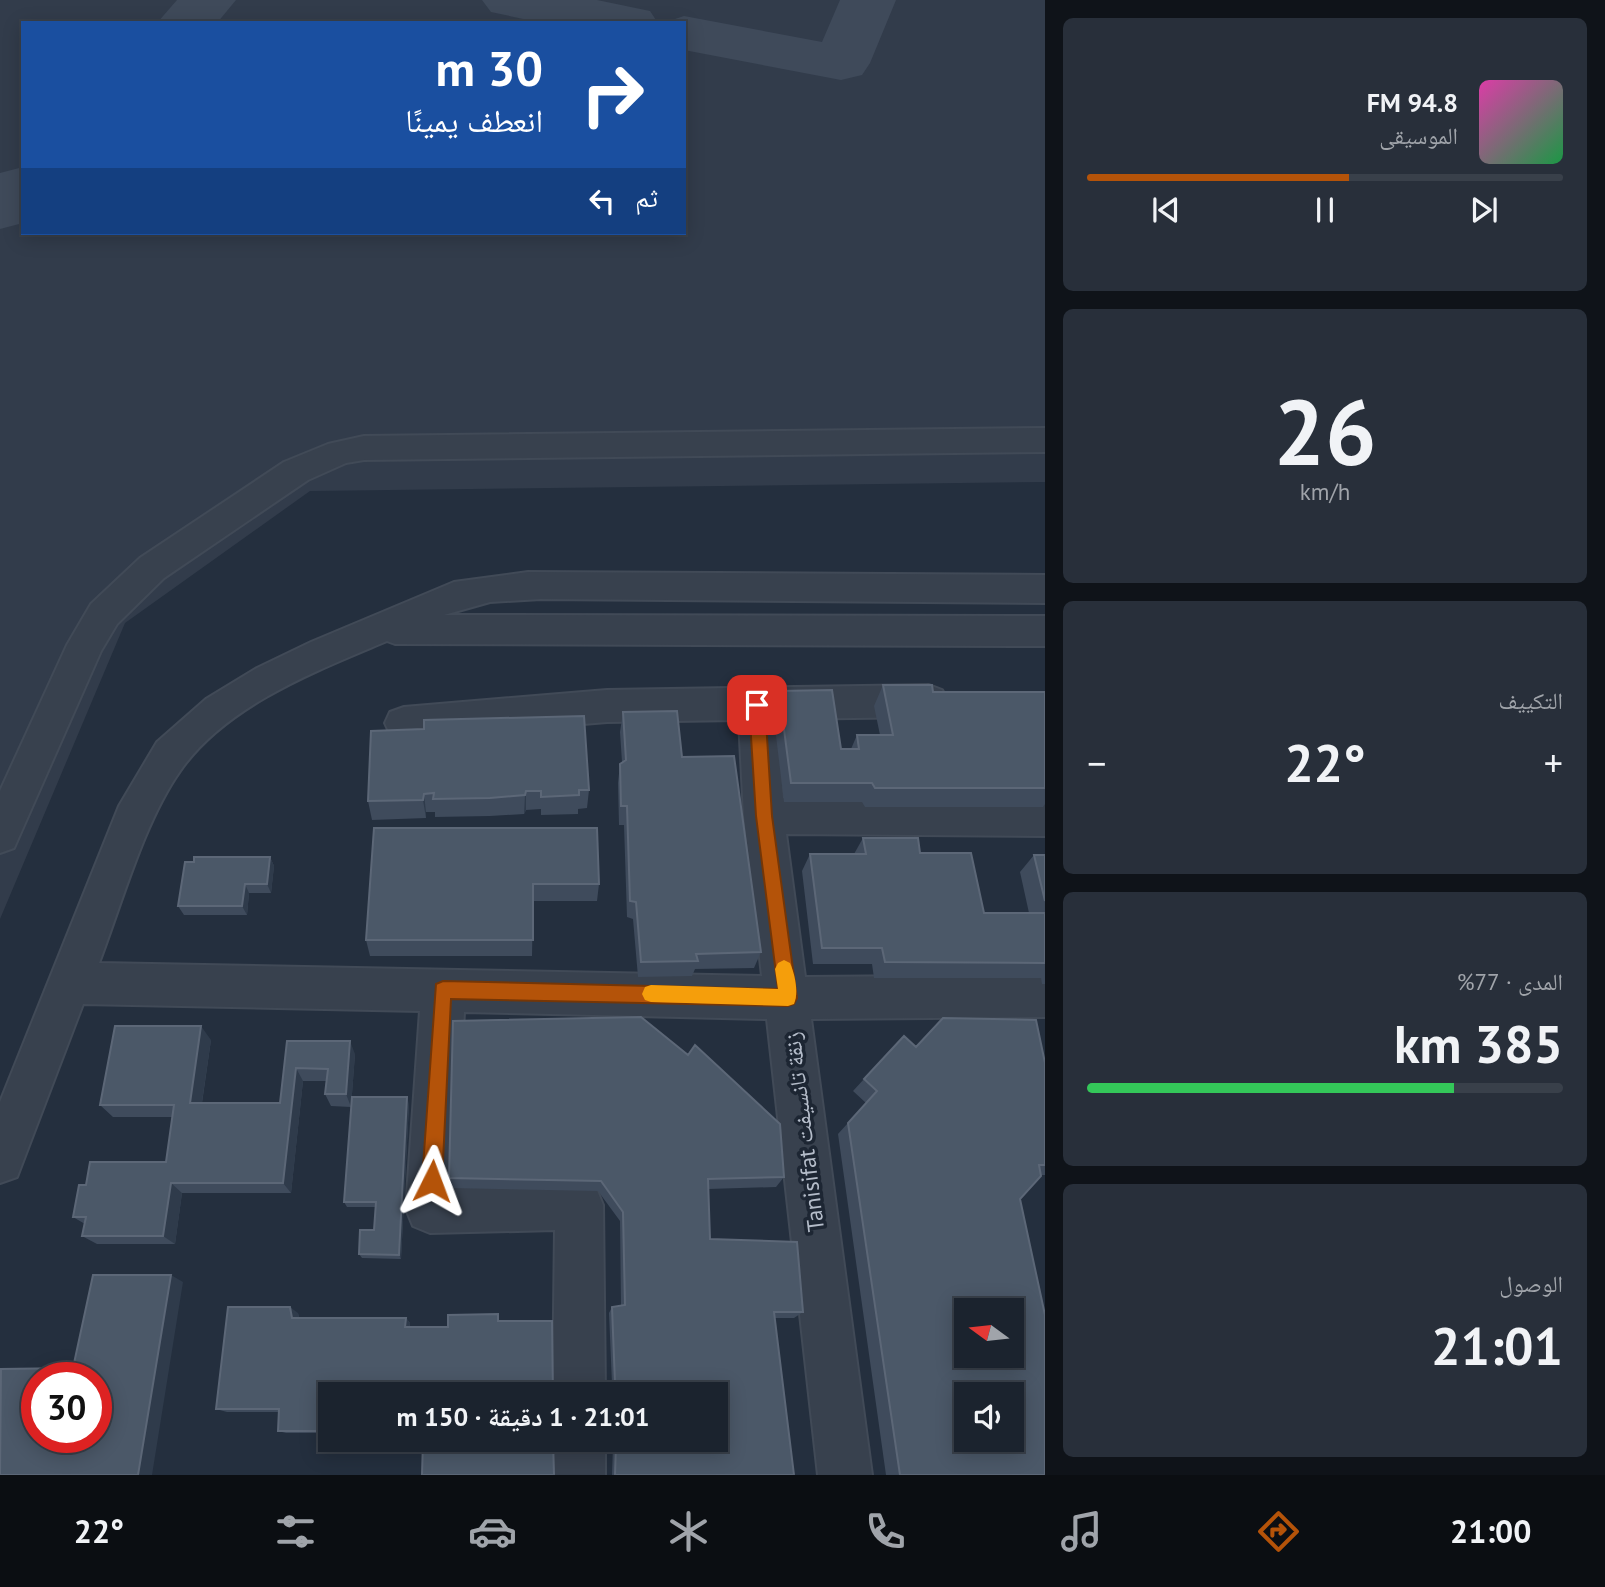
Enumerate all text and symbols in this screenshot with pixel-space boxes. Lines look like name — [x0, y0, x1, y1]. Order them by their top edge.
text: 30 m — [436, 36, 543, 100]
icon: right — [567, 49, 658, 140]
text: 94.8 FM — [1367, 86, 1458, 119]
text: انعطف يمينًا — [405, 99, 543, 141]
text: الموسيقى — [1379, 121, 1458, 150]
text: ثم — [635, 181, 658, 214]
icon: left — [583, 182, 621, 220]
icon: previous — [1147, 191, 1185, 229]
icon: pause — [1306, 191, 1344, 229]
icon: next — [1465, 191, 1503, 229]
text: 26 — [1273, 372, 1377, 490]
text: km/h — [1300, 477, 1350, 506]
pin — [727, 675, 787, 735]
icon: arrive — [738, 686, 776, 724]
text: التكييف — [1498, 686, 1563, 715]
text: 22° — [1284, 729, 1366, 796]
text: − — [1087, 738, 1106, 787]
text: + — [1544, 738, 1563, 787]
text: المدى · 77% — [1457, 967, 1563, 996]
text: 385 km — [1394, 1010, 1563, 1077]
street label: Tanisifat زنقة تانسيفت — [777, 1031, 830, 1234]
position arrow — [395, 1144, 469, 1218]
text: الوصول — [1499, 1269, 1563, 1298]
north arrow — [954, 1298, 1024, 1368]
map controls — [954, 1298, 1024, 1452]
text: 21:01 — [1431, 1312, 1563, 1379]
speed limit sign: 30 — [21, 1362, 112, 1453]
button: sound — [954, 1382, 1024, 1452]
text: 21:01 · 1 دقيقة · 150 m — [396, 1400, 650, 1433]
icon: filters — [271, 1507, 320, 1556]
icon: car — [468, 1507, 517, 1556]
icon: climate — [664, 1507, 713, 1556]
icon: phone — [861, 1507, 910, 1556]
icon: music — [1057, 1507, 1106, 1556]
icon: directions — [1254, 1507, 1303, 1556]
text: 22° — [74, 1510, 124, 1552]
text: 21:00 — [1450, 1510, 1531, 1552]

